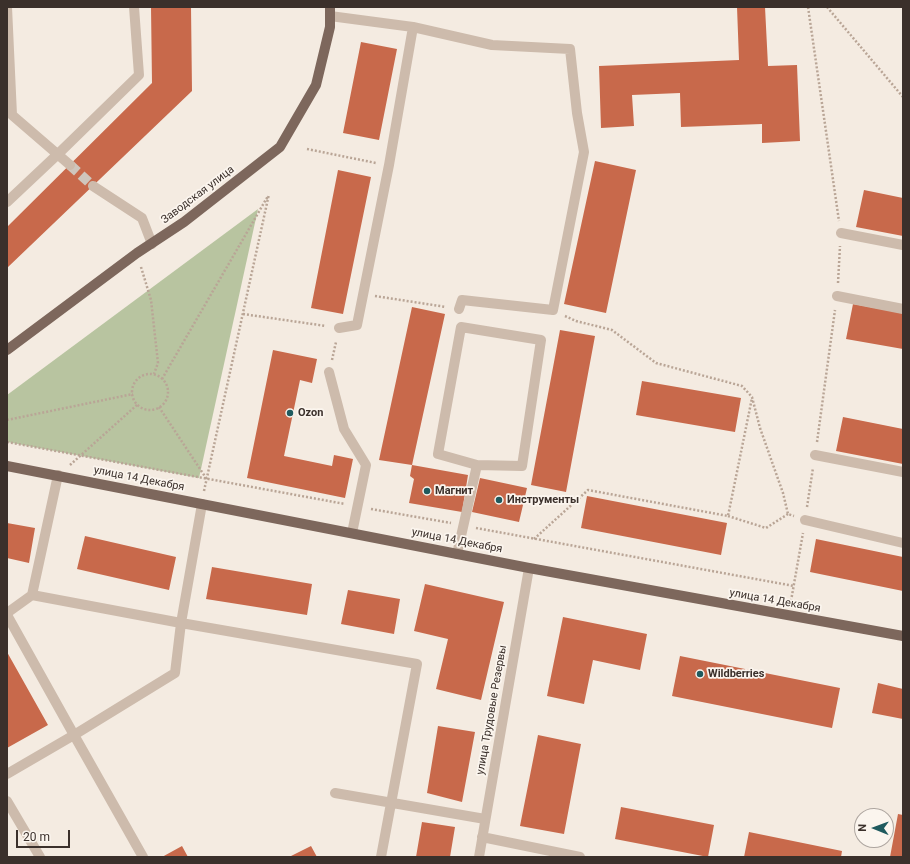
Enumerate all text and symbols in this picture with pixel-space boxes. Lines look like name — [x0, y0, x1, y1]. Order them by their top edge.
street label: Заводская улица — [159, 163, 237, 227]
place label: Ozon — [298, 406, 323, 420]
marker: Ozon — [285, 408, 295, 418]
street label: улица 14 Декабря — [92, 464, 186, 494]
place label: Магнит — [435, 484, 473, 498]
marker: Магнит — [422, 486, 432, 496]
place label: Инструменты — [507, 493, 579, 507]
marker: Инструменты — [494, 495, 504, 505]
street label: улица 14 Декабря — [410, 526, 504, 556]
street label: улица 14 Декабря — [728, 586, 822, 616]
street label: улица Трудовые Резервы — [474, 644, 510, 776]
place label: Wildberries — [708, 667, 764, 681]
marker: Wildberries — [695, 669, 705, 679]
north arrow — [854, 808, 894, 848]
scale bar — [18, 822, 72, 848]
text: N — [856, 824, 869, 832]
text: 20 m — [23, 830, 50, 844]

